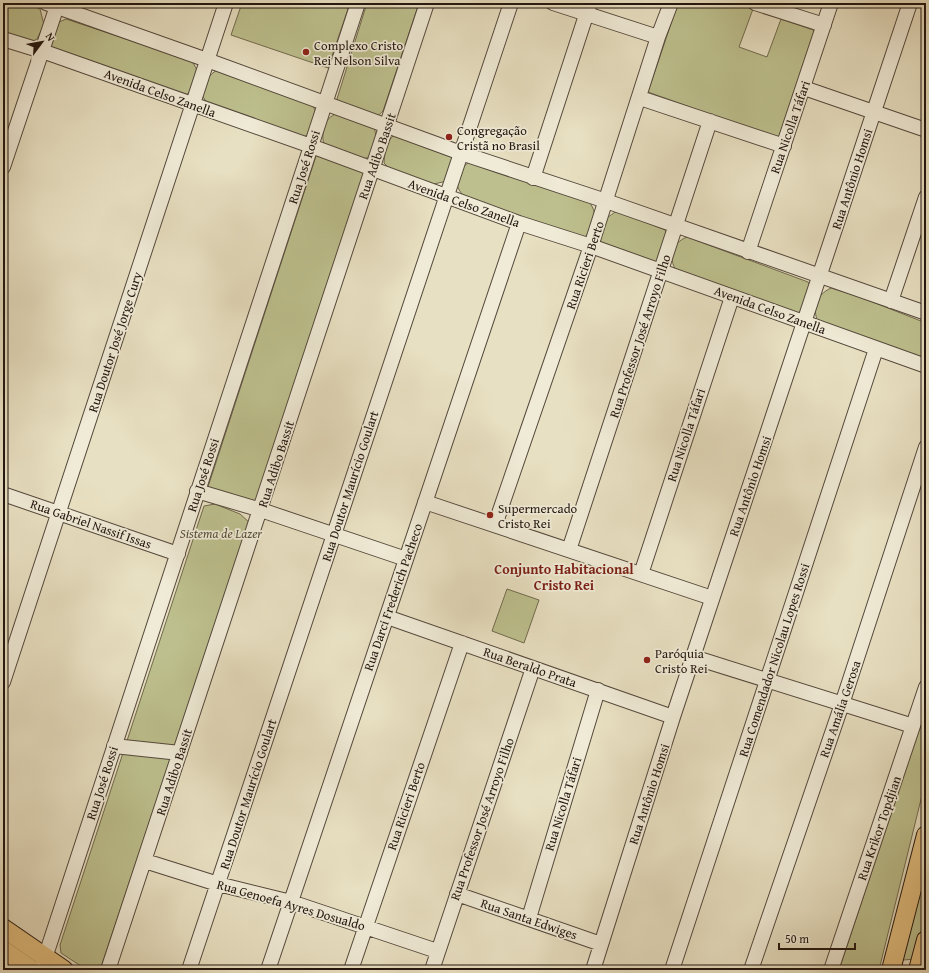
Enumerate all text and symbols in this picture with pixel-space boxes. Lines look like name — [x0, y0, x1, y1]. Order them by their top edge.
north arrow — [22, 22, 62, 62]
text: N — [42, 29, 60, 45]
place label: Complexo Cristo Rei Nelson Silva — [314, 36, 404, 70]
marker: Complexo Cristo Rei Nelson Silva — [301, 47, 311, 57]
street label: Avenida Celso Zanella — [101, 64, 219, 122]
street label: Rua Nicolla Táfari — [765, 78, 815, 176]
street label: Rua Adibo Bassit — [353, 110, 401, 202]
place label: Congregação Cristã no Brasil — [457, 121, 540, 155]
street label: Rua Antônio Homsi — [827, 126, 877, 232]
street label: Rua José Rossi — [283, 127, 325, 206]
marker: Congregação Cristã no Brasil — [444, 132, 454, 142]
street label: Avenida Celso Zanella — [405, 174, 523, 232]
street label: Rua Ricieri Berto — [561, 218, 609, 312]
street label: Rua Professor José Arroyo Filho — [605, 251, 676, 420]
street label: Rua Doutor José Jorge Cury — [83, 269, 147, 415]
street label: Avenida Celso Zanella — [711, 281, 829, 339]
street label: Rua Nicolla Táfari — [662, 386, 710, 484]
street label: Rua Doutor Maurício Goulart — [317, 408, 383, 564]
street label: Rua Adibo Bassit — [253, 418, 299, 510]
street label: Rua Antônio Homsi — [724, 433, 776, 539]
street label: Rua José Rossi — [182, 435, 224, 514]
street label: Rua Gabriel Nassif Issas — [28, 494, 154, 554]
place label: Supermercado Cristo Rei — [498, 499, 578, 533]
marker: Supermercado Cristo Rei — [485, 510, 495, 520]
street label: Rua Darci Frederich Pacheco — [359, 520, 427, 673]
park label: Sistema de Lazer — [180, 524, 263, 543]
district label: Conjunto Habitacional Cristo Rei — [494, 559, 634, 595]
street label: Rua Comendador Nicolau Lopes Rossi — [734, 560, 814, 759]
street label: Rua Beraldo Prata — [481, 642, 580, 692]
place label: Paróquia Cristo Rei — [655, 644, 708, 678]
marker: Paróquia Cristo Rei — [642, 655, 652, 665]
street label: Rua Amália Gerosa — [815, 657, 866, 760]
street label: Rua Doutor Maurício Goulart — [215, 716, 281, 872]
street label: Rua Adibo Bassit — [151, 726, 197, 818]
street label: Rua Professor José Arroyo Filho — [445, 735, 519, 903]
street label: Rua Antônio Homsi — [624, 741, 674, 847]
street label: Rua José Rossi — [81, 743, 123, 822]
street label: Rua Nicolla Táfari — [540, 754, 586, 853]
street label: Rua Ricieri Berto — [382, 759, 430, 853]
street label: Rua Krikor Topdjian — [852, 773, 906, 883]
street label: Rua Genoefa Ayres Dosualdo — [215, 875, 368, 935]
street label: Rua Santa Edwiges — [478, 894, 580, 944]
scale bar — [779, 925, 855, 951]
text: 50 m — [785, 930, 809, 947]

